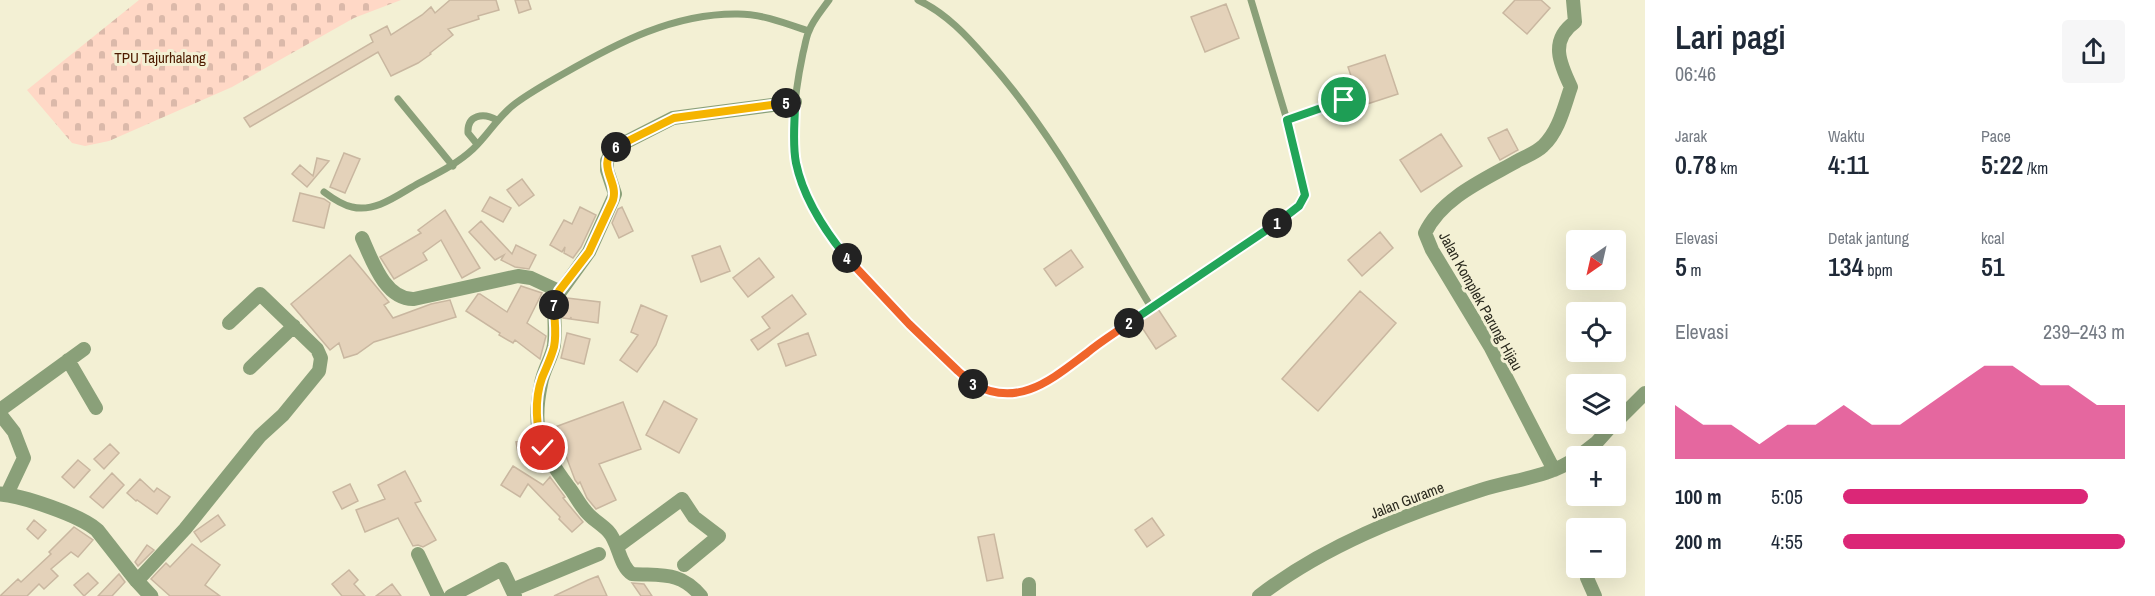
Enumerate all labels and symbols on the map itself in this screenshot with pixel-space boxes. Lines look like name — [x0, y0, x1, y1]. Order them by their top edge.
park label: TPU Tajurhalang — [114, 47, 206, 68]
pin — [1318, 74, 1369, 125]
pin: 5 — [771, 88, 801, 118]
pin: 6 — [601, 132, 631, 162]
pin: 1 — [1262, 208, 1292, 238]
street label: Jalan Komplek Parung Hijau — [1434, 228, 1528, 374]
north arrow — [1566, 230, 1626, 290]
pin: 4 — [832, 243, 862, 273]
pin: 7 — [539, 290, 569, 320]
pin: 2 — [1114, 308, 1144, 338]
pin: 3 — [958, 369, 988, 399]
pin — [517, 422, 568, 473]
street label: Jalan Gurame — [1367, 476, 1447, 524]

